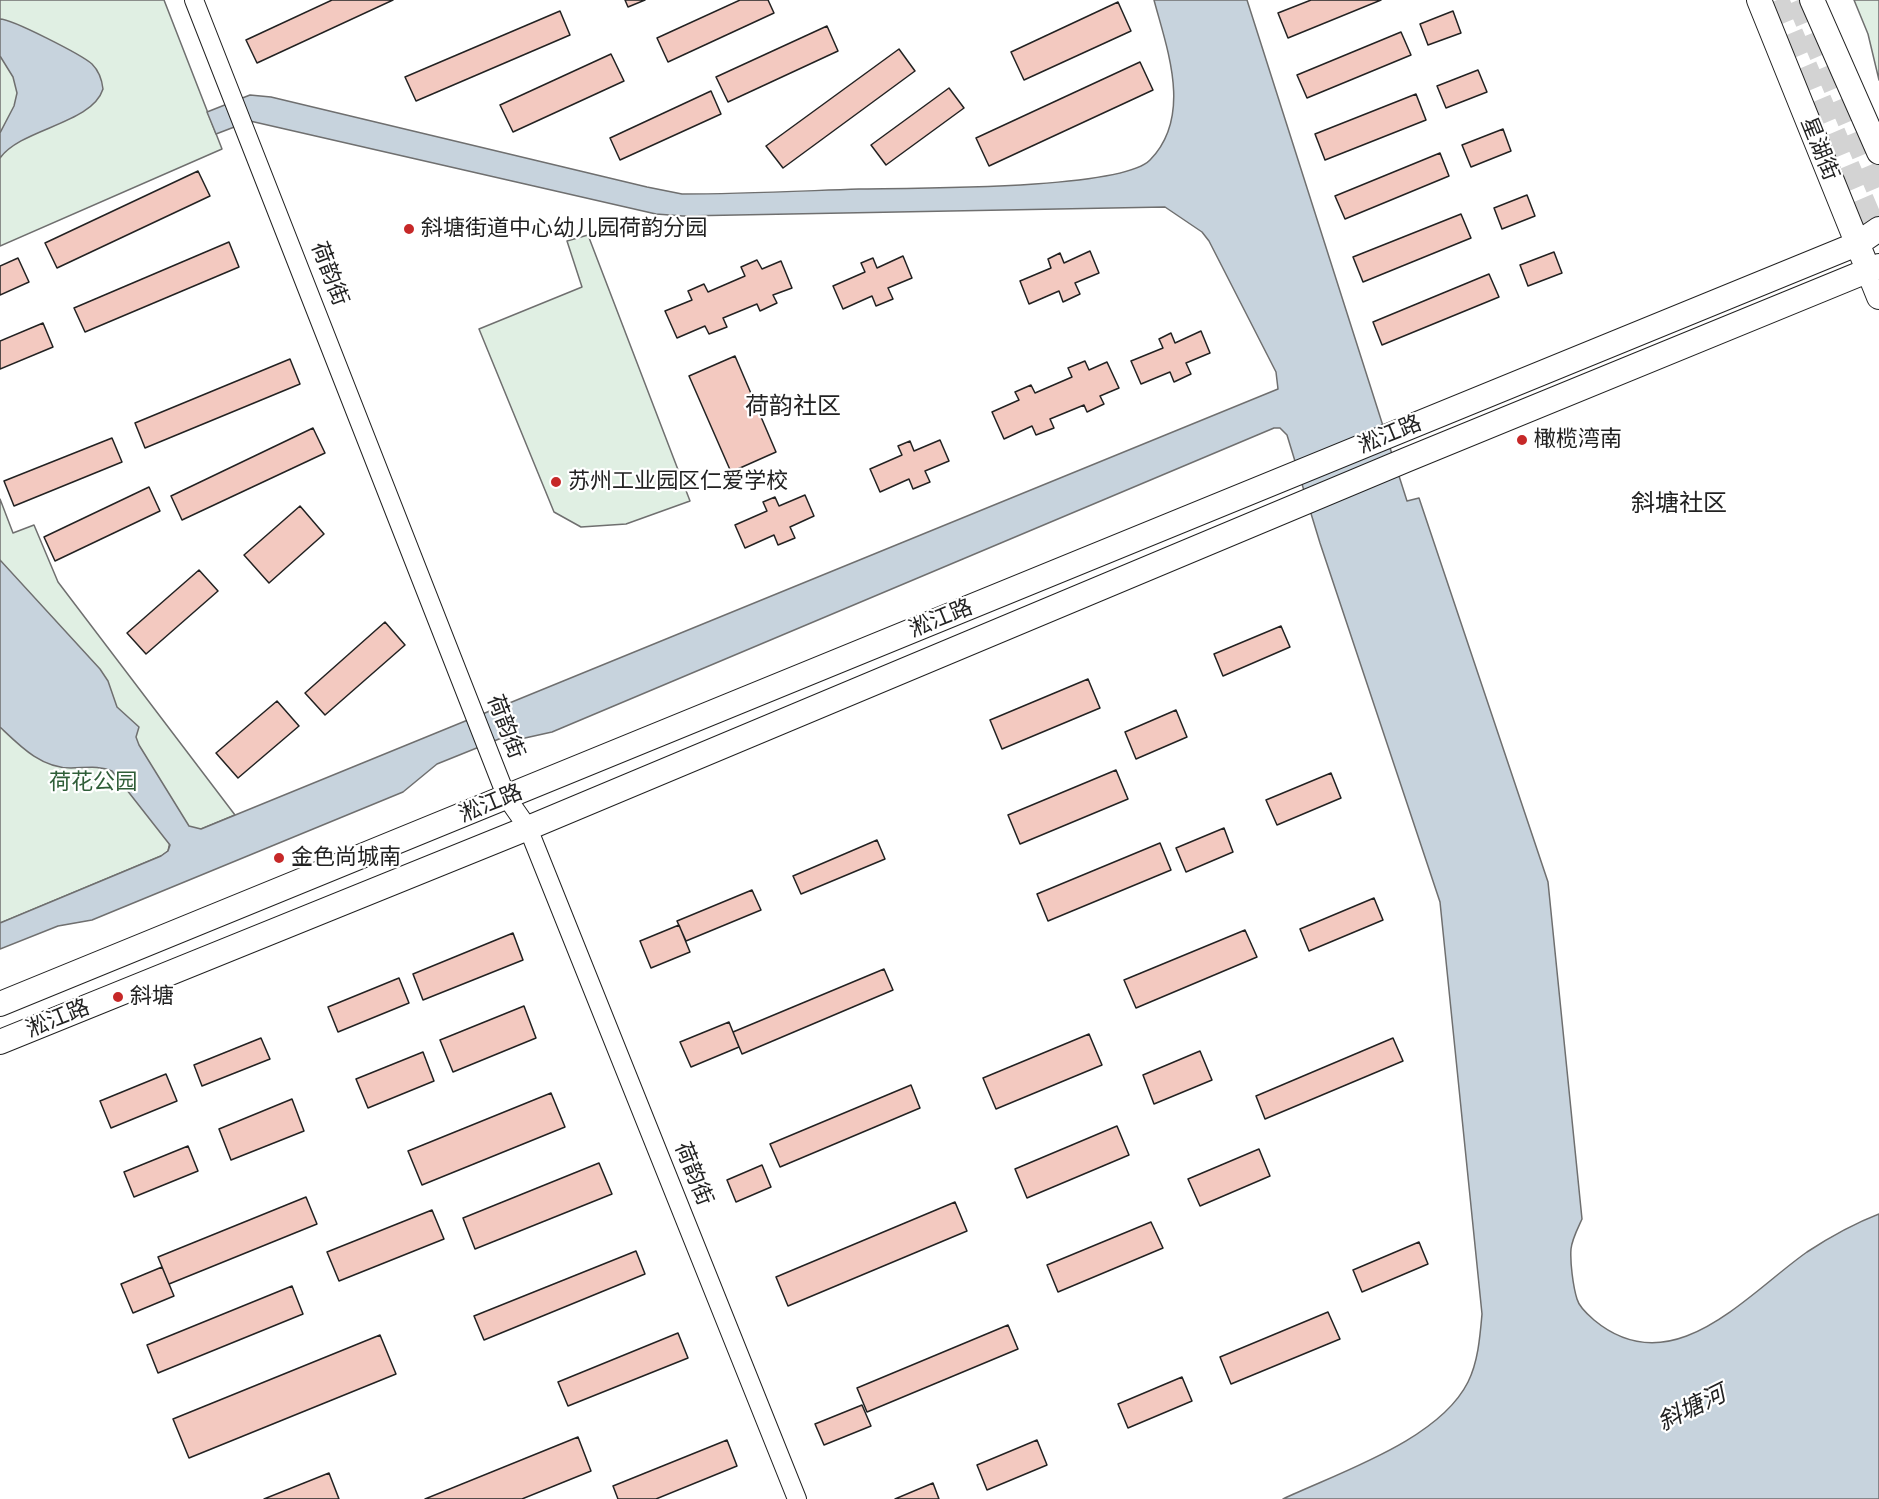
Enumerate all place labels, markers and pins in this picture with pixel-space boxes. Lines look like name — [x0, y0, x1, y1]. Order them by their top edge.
place label: 斜塘街道中心幼儿园荷韵分园 — [421, 216, 707, 242]
marker: 斜塘街道中心幼儿园荷韵分园 — [402, 222, 416, 236]
place label: 橄榄湾南 — [1534, 427, 1622, 453]
marker: 橄榄湾南 — [1515, 433, 1529, 447]
place label: 苏州工业园区仁爱学校 — [568, 469, 788, 495]
marker: 苏州工业园区仁爱学校 — [549, 475, 563, 489]
place label: 金色尚城南 — [291, 845, 401, 871]
marker: 金色尚城南 — [272, 851, 286, 865]
place label: 斜塘 — [130, 984, 174, 1010]
marker: 斜塘 — [111, 990, 125, 1004]

